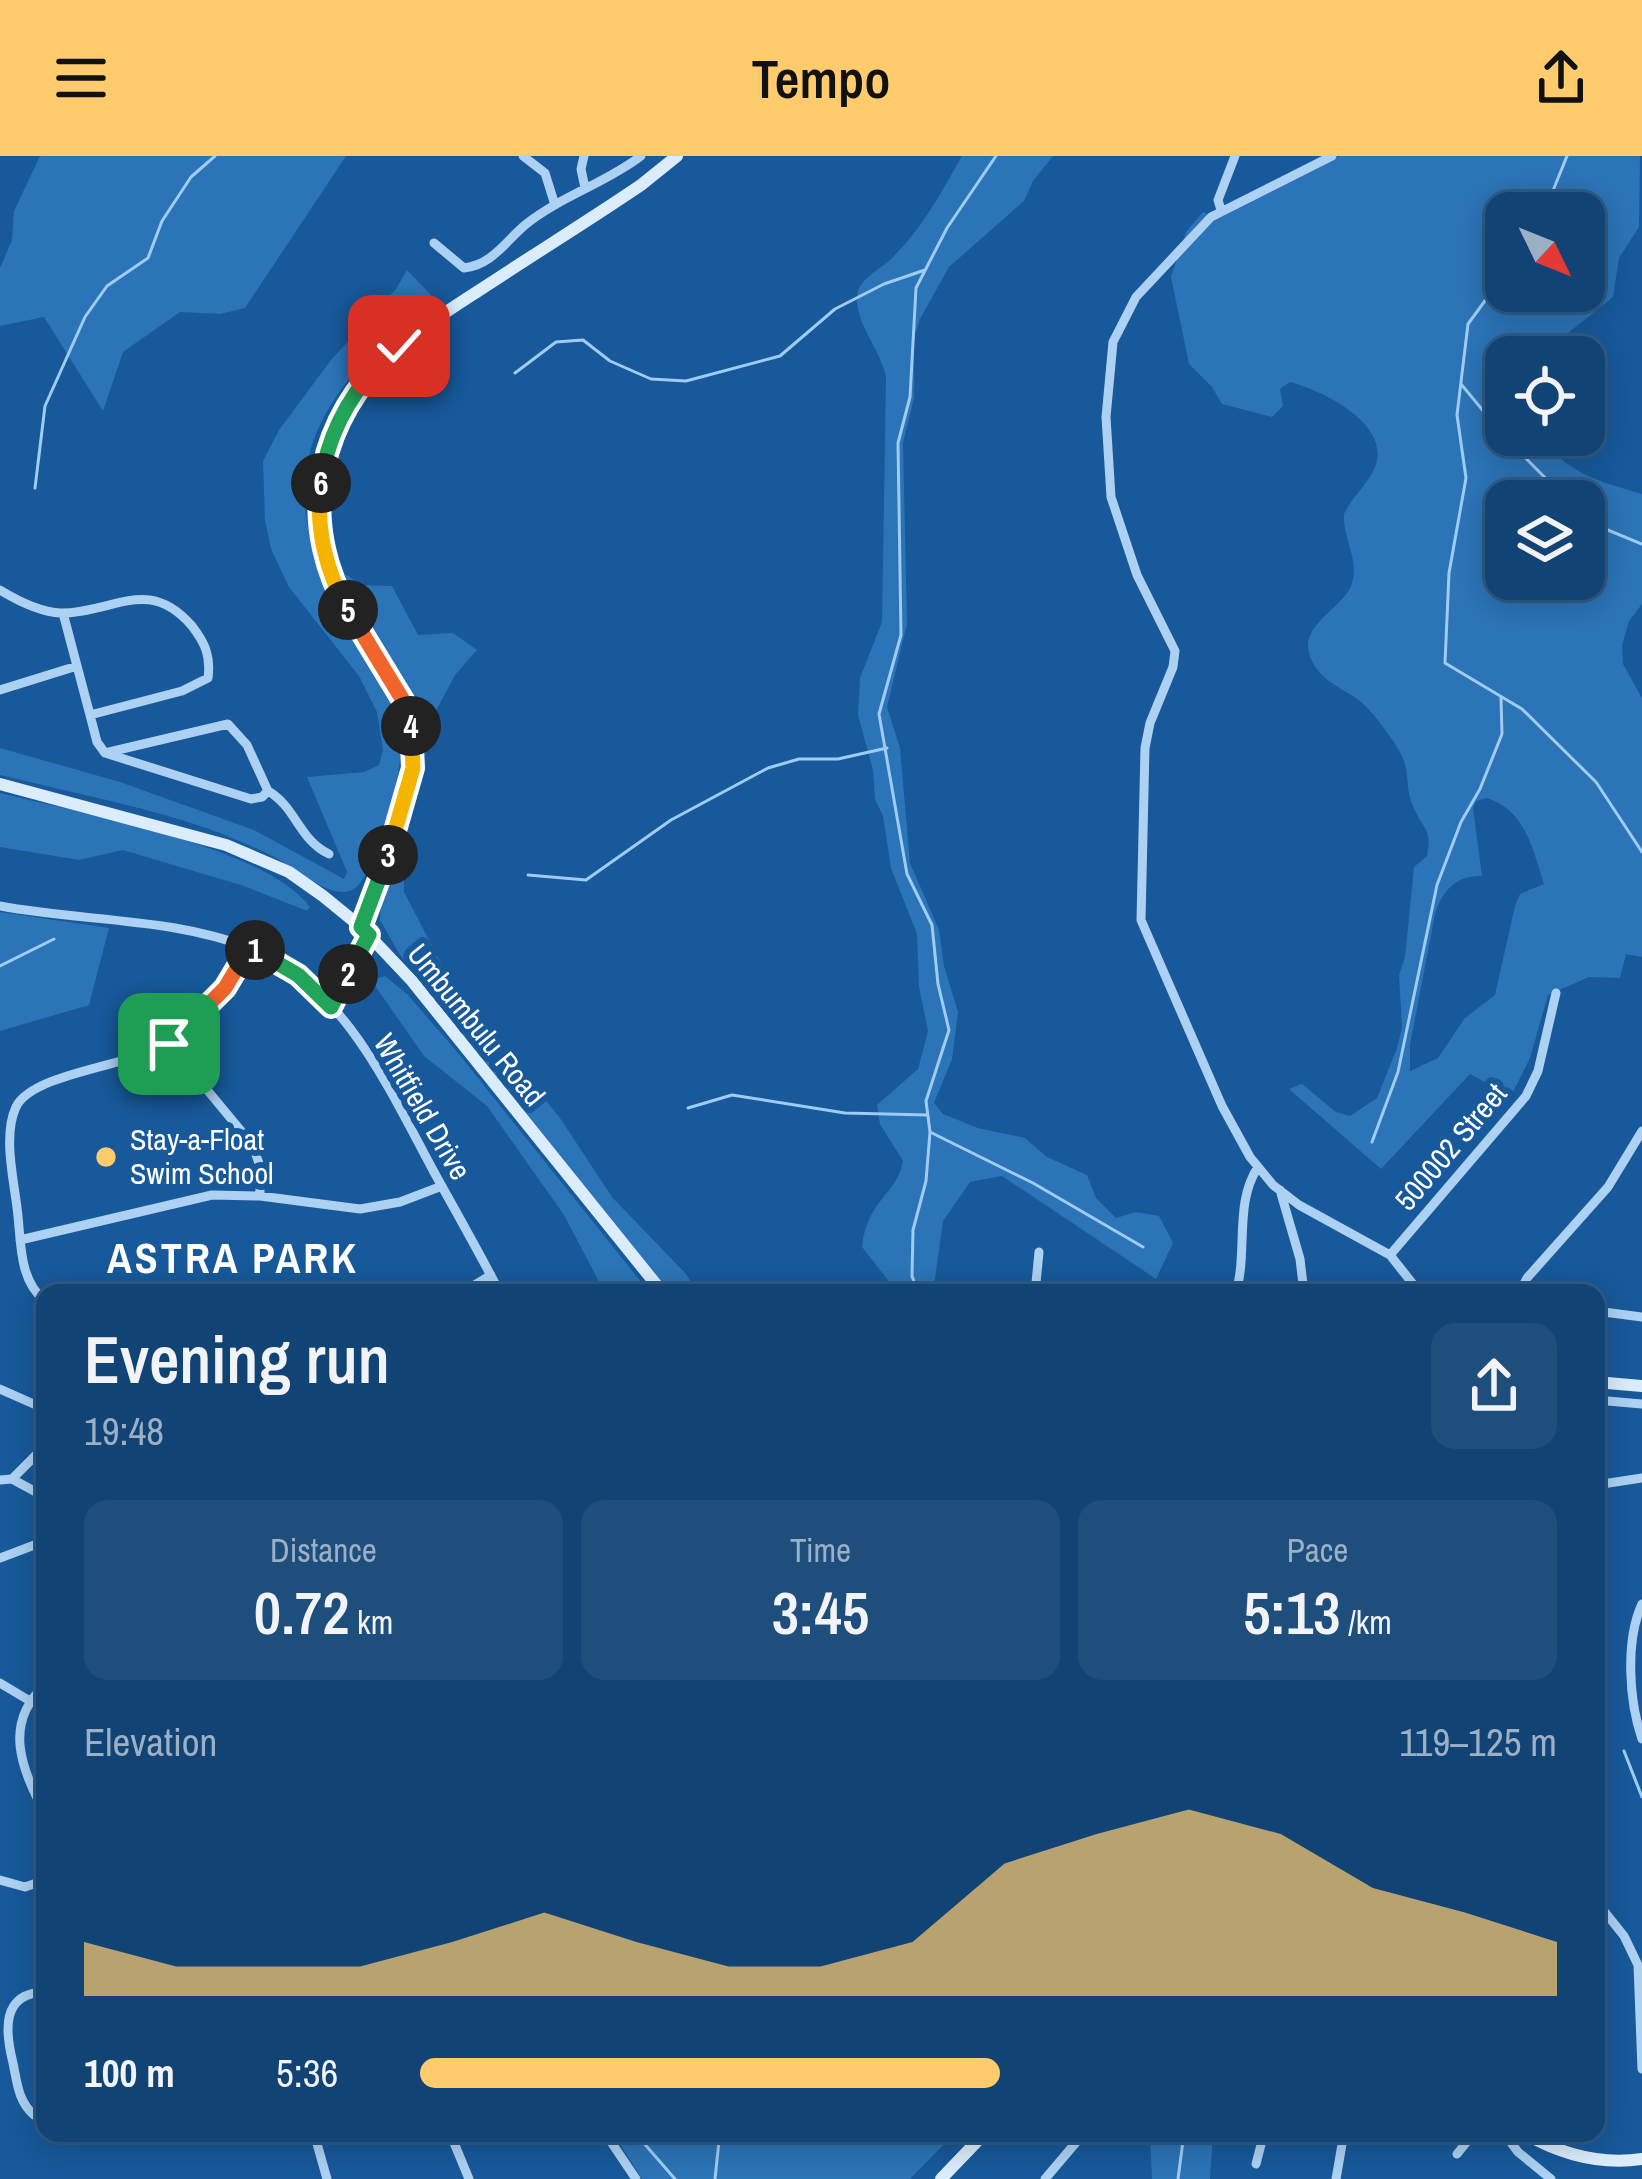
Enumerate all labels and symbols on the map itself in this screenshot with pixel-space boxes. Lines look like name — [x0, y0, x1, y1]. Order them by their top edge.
north arrow — [1485, 192, 1605, 312]
pin — [348, 295, 450, 397]
pin: 6 — [291, 453, 351, 513]
pin: 5 — [318, 580, 378, 640]
pin: 4 — [381, 696, 441, 756]
pin: 3 — [358, 825, 418, 885]
pin: 1 — [225, 920, 285, 980]
street label: Umbumbulu Road — [399, 935, 555, 1114]
pin: 2 — [318, 944, 378, 1004]
pin — [118, 993, 220, 1095]
street label: Whitfield Drive — [365, 1026, 481, 1187]
street label: 500002 Street — [1385, 1074, 1515, 1218]
place label: Stay-a-Float Swim School — [130, 1119, 274, 1193]
marker: Stay-a-Float Swim School — [93, 1144, 119, 1170]
district label: ASTRA PARK — [107, 1230, 359, 1286]

